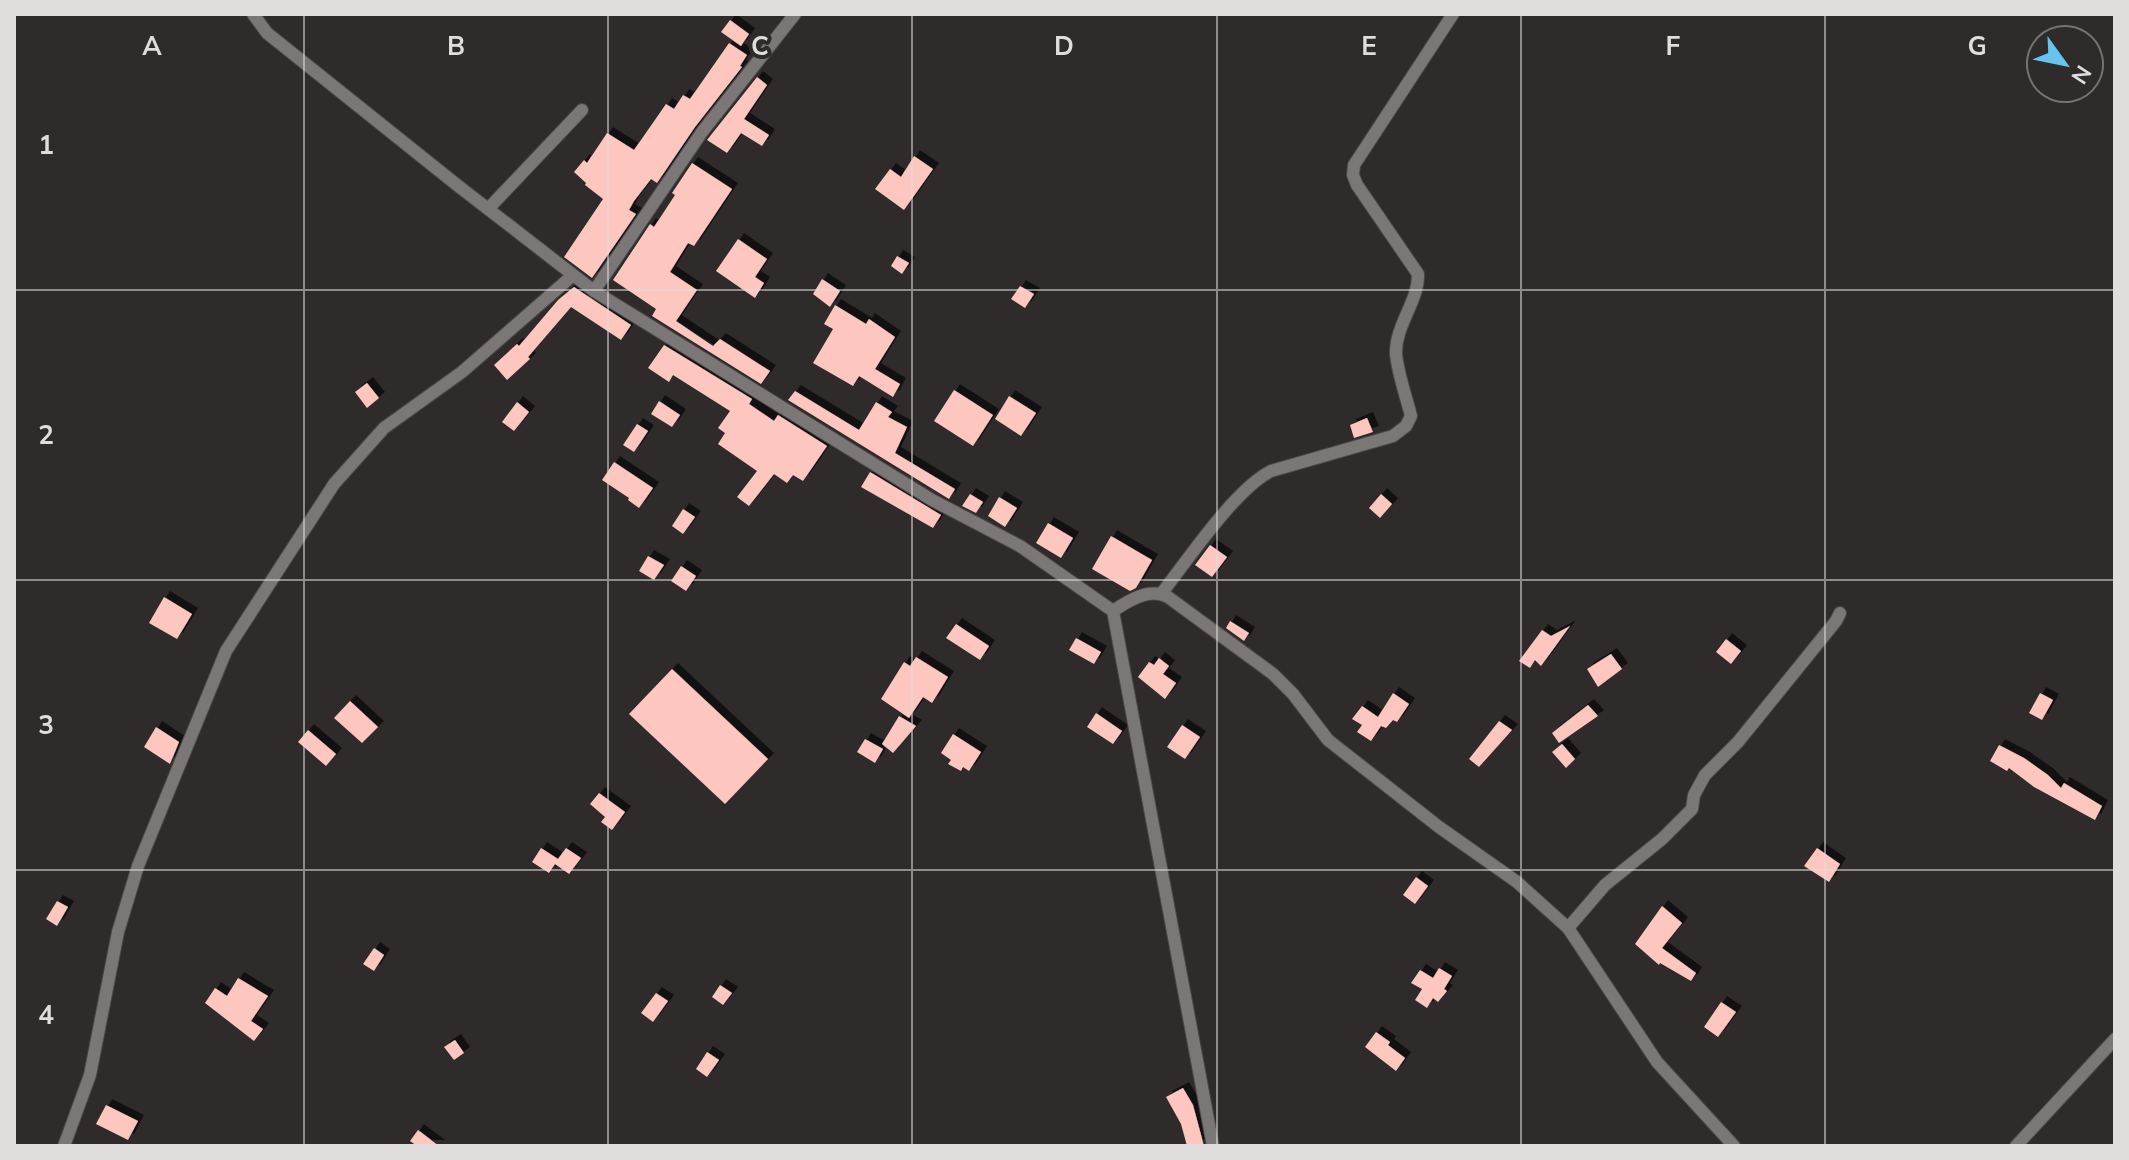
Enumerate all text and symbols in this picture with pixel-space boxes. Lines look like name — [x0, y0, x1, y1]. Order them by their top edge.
north arrow — [2025, 24, 2105, 104]
text: A — [142, 29, 162, 62]
text: B — [447, 29, 465, 62]
text: C — [751, 29, 769, 62]
text: D — [1054, 29, 1074, 62]
text: E — [1361, 29, 1377, 62]
text: F — [1666, 29, 1681, 62]
text: G — [1967, 29, 1987, 62]
text: N — [2066, 60, 2098, 89]
text: 1 — [38, 128, 54, 161]
text: 2 — [38, 418, 54, 451]
text: 3 — [38, 708, 54, 741]
text: 4 — [38, 998, 54, 1031]

